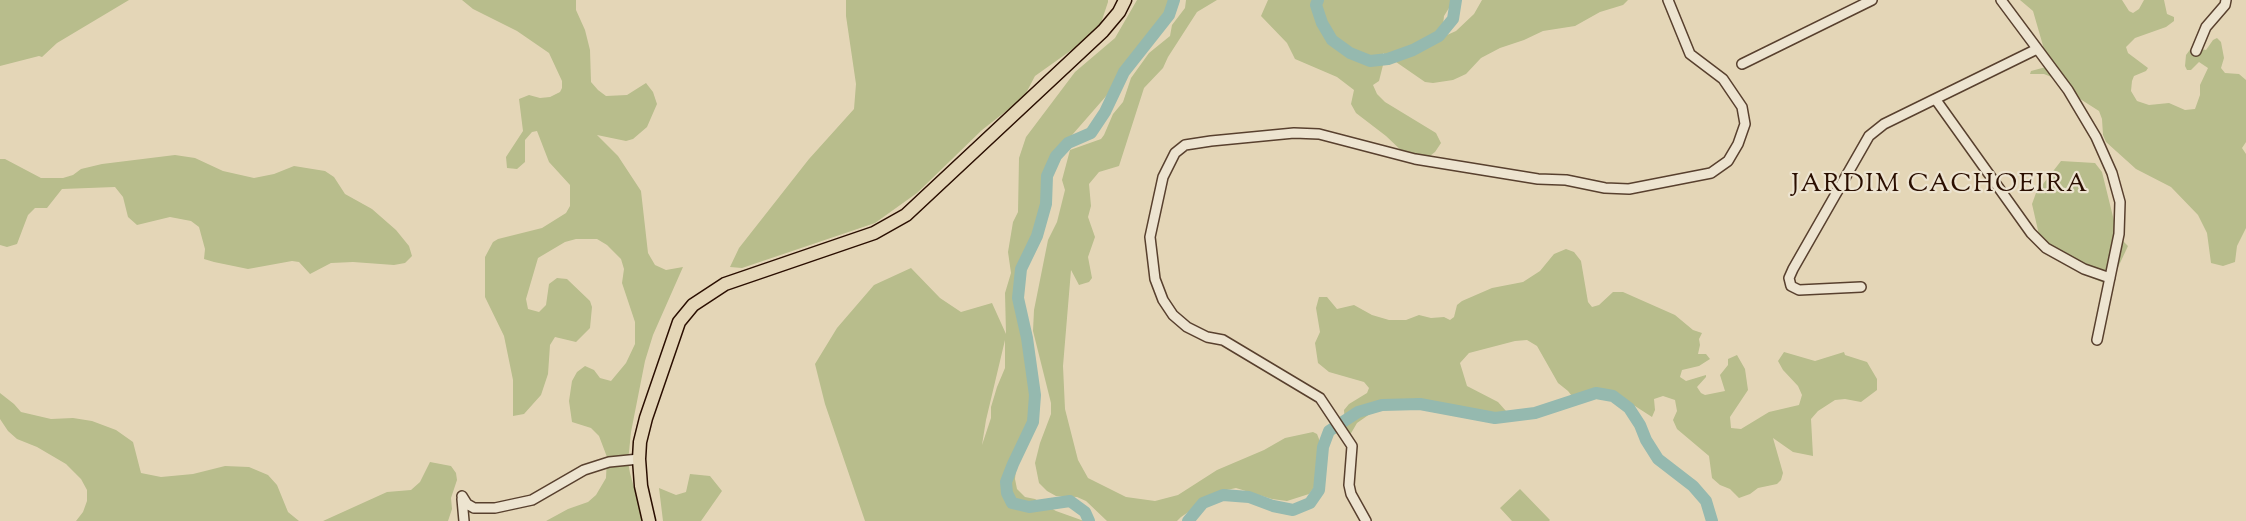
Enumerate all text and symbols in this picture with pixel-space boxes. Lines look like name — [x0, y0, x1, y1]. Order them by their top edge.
district label: JARDIM CACHOEIRA — [1791, 171, 2089, 203]

